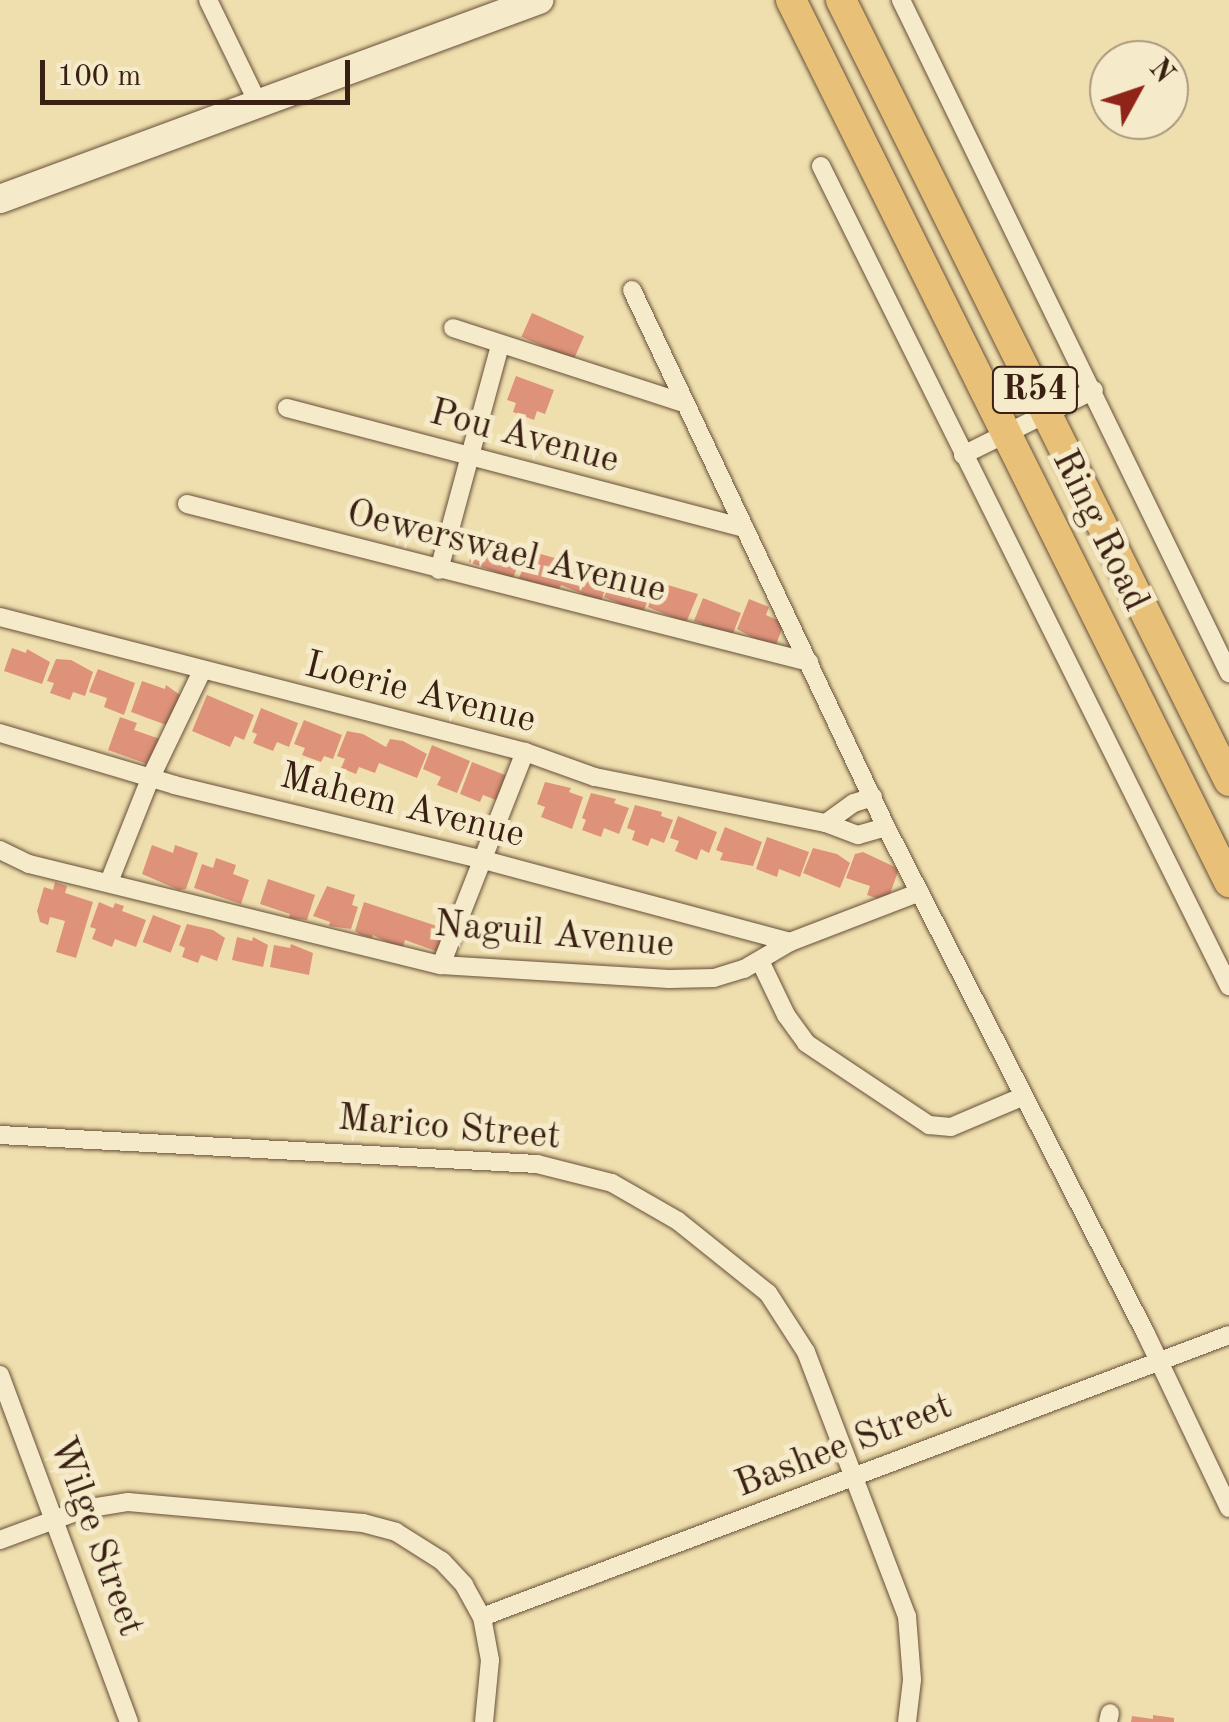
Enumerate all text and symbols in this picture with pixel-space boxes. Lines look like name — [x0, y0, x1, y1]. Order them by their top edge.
scale bar — [45, 40, 355, 102]
north arrow — [1089, 40, 1189, 140]
text: N — [1143, 55, 1178, 89]
text: 100 m — [57, 62, 141, 92]
road number: R54 — [990, 360, 1080, 420]
street label: Pou Avenue — [424, 391, 624, 485]
street label: Ring Road — [1040, 443, 1158, 619]
street label: Oewerswael Avenue — [342, 491, 670, 615]
street label: Loerie Avenue — [300, 643, 540, 745]
street label: Mahem Avenue — [275, 755, 529, 859]
street label: Naguil Avenue — [432, 903, 676, 969]
street label: Marico Street — [336, 1097, 562, 1161]
street label: Bashee Street — [729, 1385, 959, 1509]
street label: Wilge Street — [38, 1431, 152, 1643]

